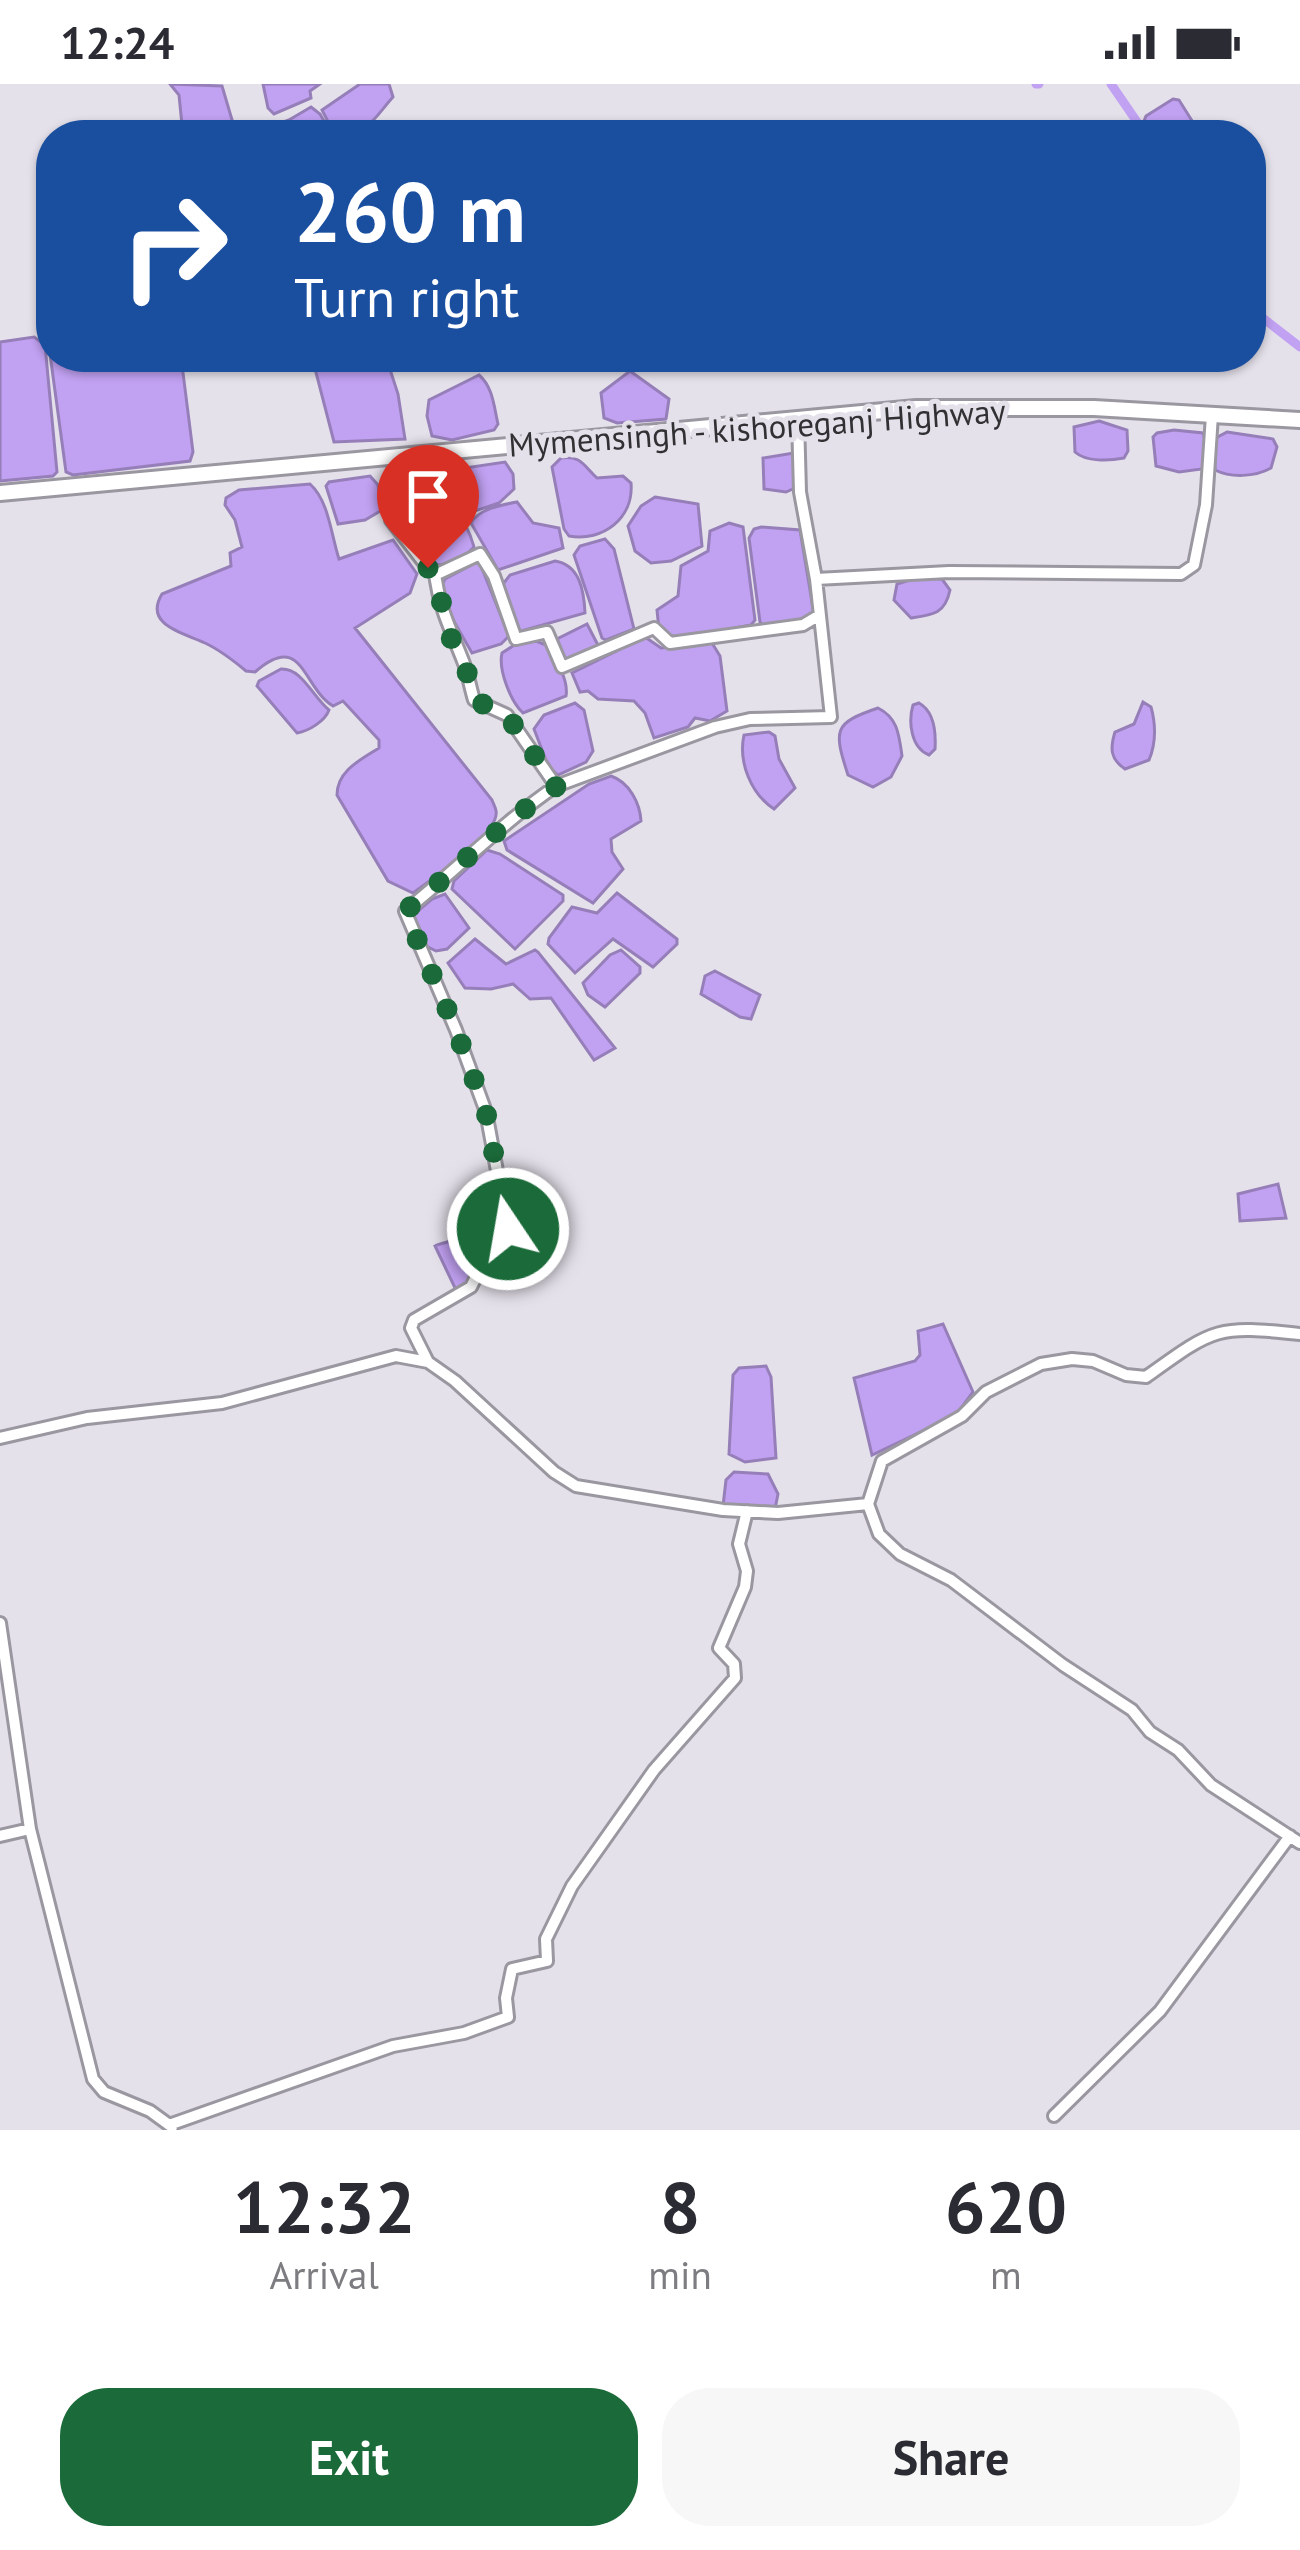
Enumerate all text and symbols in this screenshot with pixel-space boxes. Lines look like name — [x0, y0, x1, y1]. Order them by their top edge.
text: 12:24 — [60, 13, 174, 71]
text: 260 m — [294, 156, 526, 265]
icon: right — [96, 168, 252, 324]
text: Turn right — [294, 262, 519, 332]
street label: Mymensingh - kishoreganj Highway — [507, 388, 1008, 466]
pin — [377, 445, 479, 568]
icon: arrive — [395, 463, 461, 529]
position arrow — [445, 1166, 571, 1292]
text: 12:32 — [233, 2160, 416, 2253]
text: 8 — [660, 2160, 701, 2253]
text: 620 — [945, 2160, 1067, 2253]
text: Arrival — [270, 2249, 379, 2300]
text: min — [648, 2249, 712, 2300]
text: m — [990, 2249, 1022, 2300]
button: Exit — [60, 2388, 638, 2526]
button: Share — [662, 2388, 1240, 2526]

